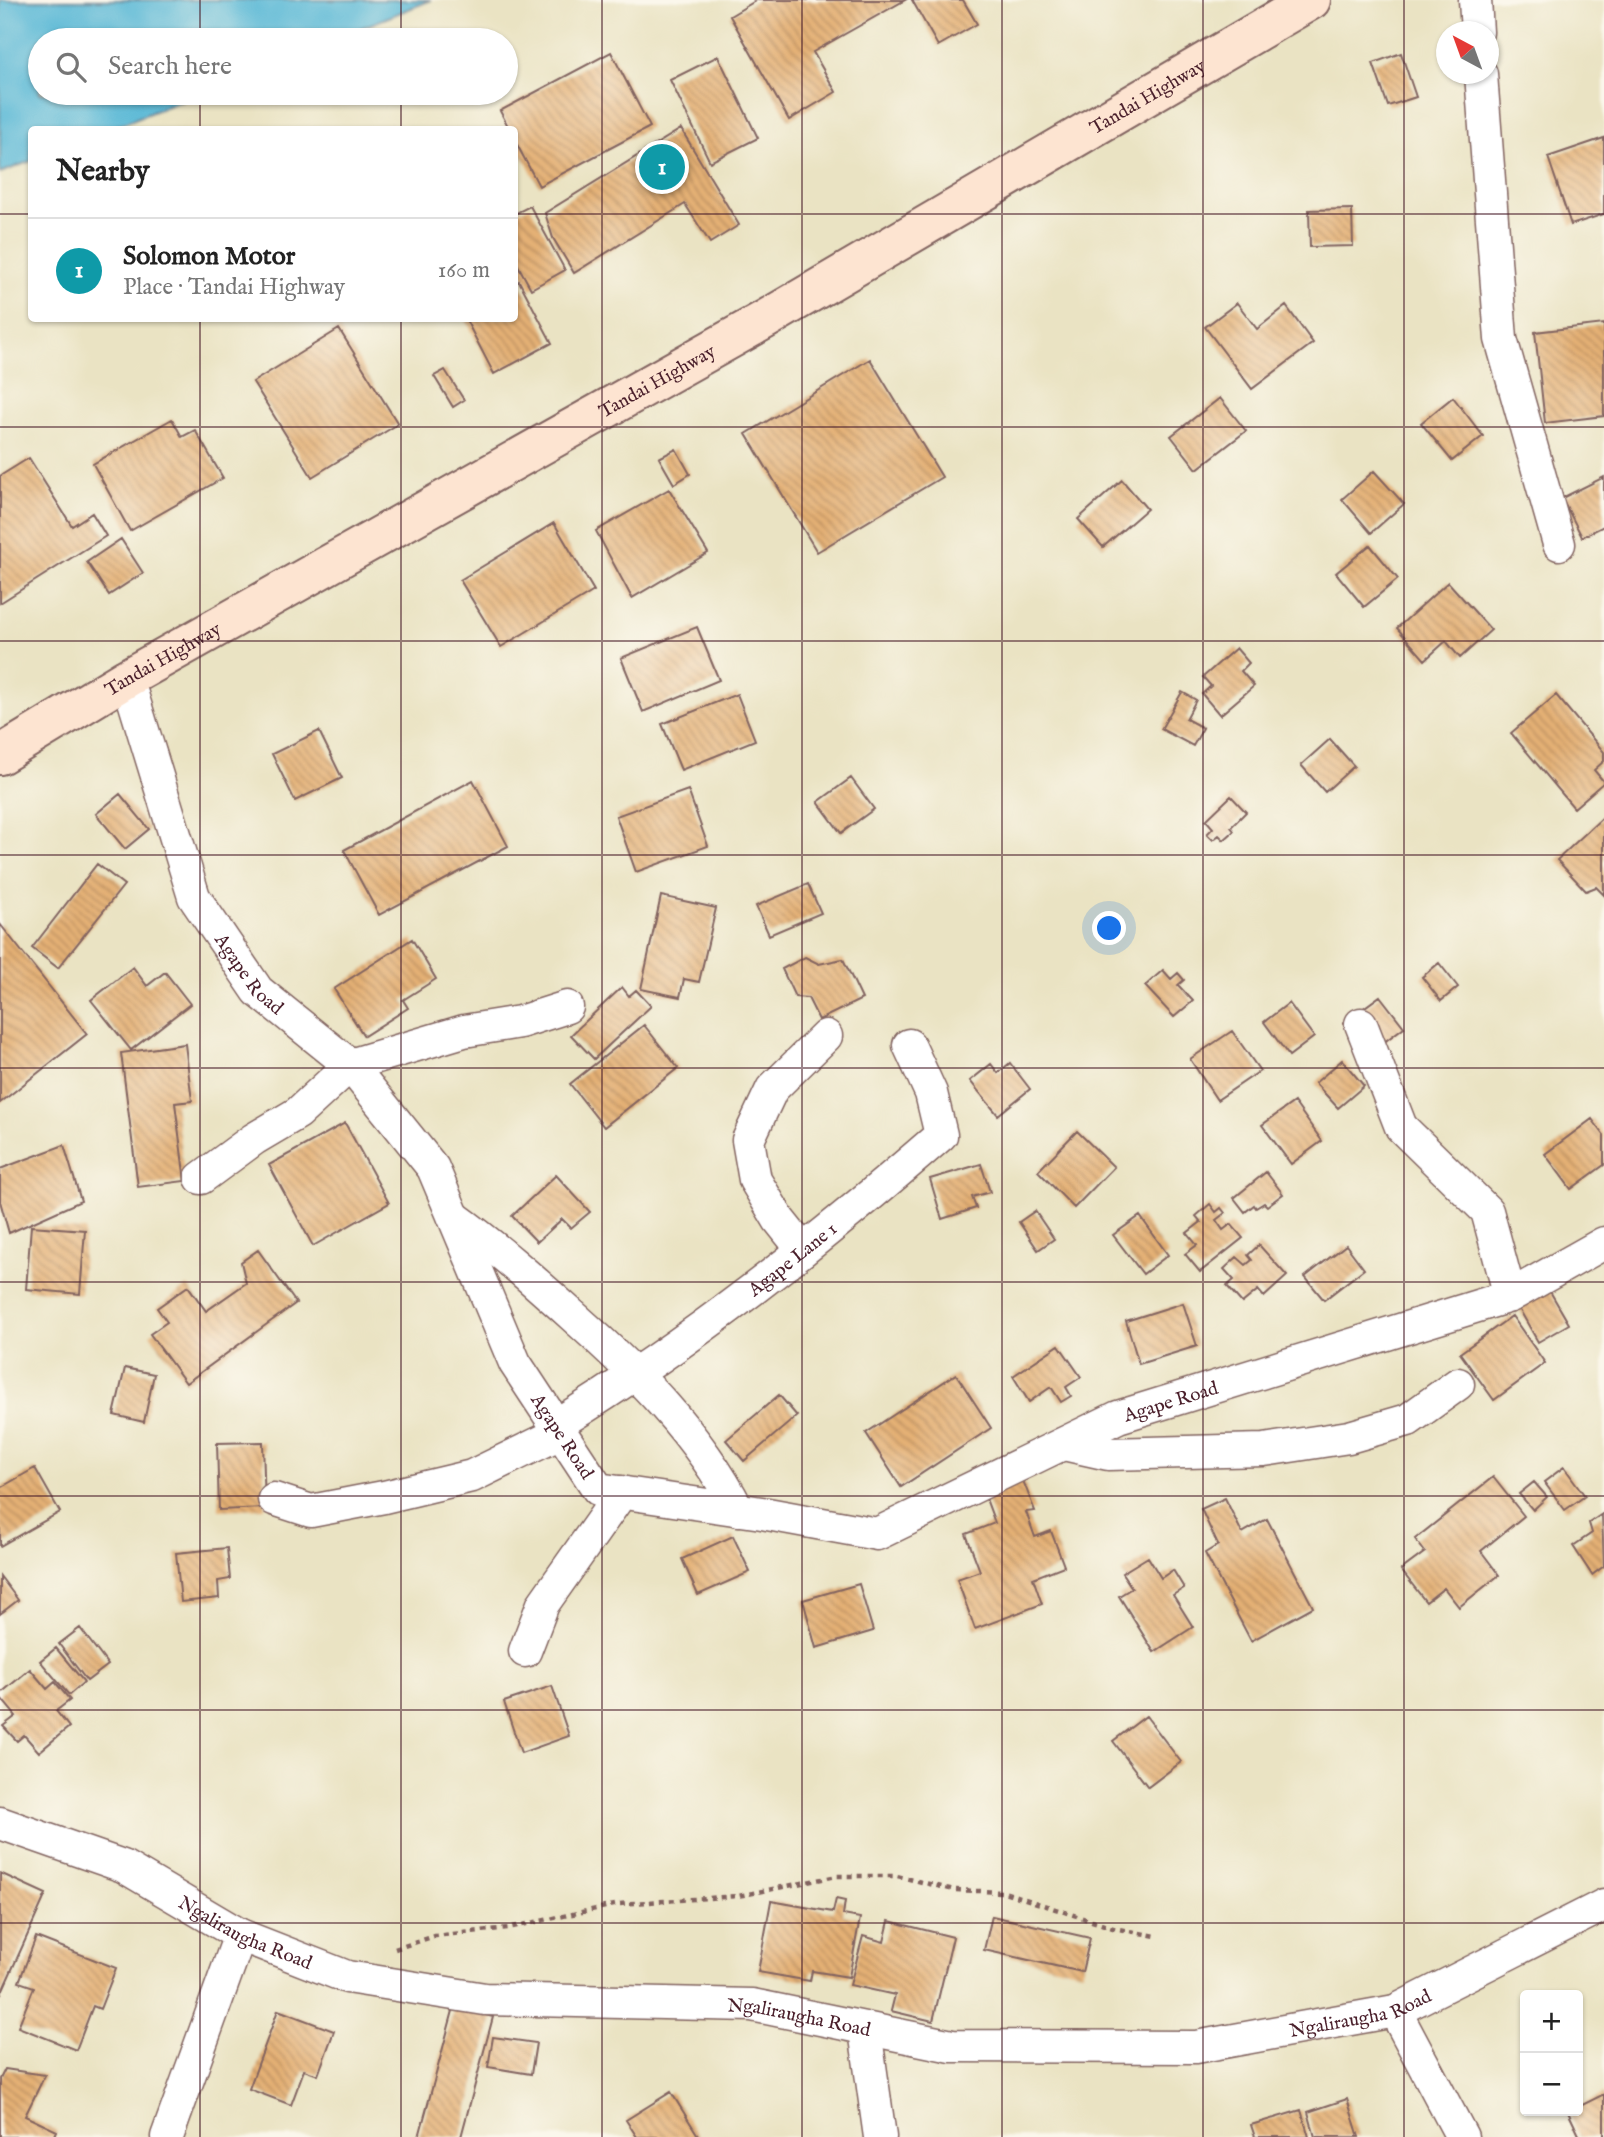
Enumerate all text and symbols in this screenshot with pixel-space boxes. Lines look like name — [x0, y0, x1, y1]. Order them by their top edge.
north arrow — [1436, 21, 1499, 84]
search box — [28, 28, 518, 105]
icon: search — [52, 48, 90, 86]
text: Search here — [108, 50, 232, 83]
street label: Tandai Highway — [1086, 54, 1211, 141]
pin: 1 — [639, 141, 685, 193]
text: Nearby — [56, 153, 149, 191]
text: Solomon Motor — [123, 240, 295, 273]
text: 1 — [75, 256, 83, 285]
text: 160 m — [438, 256, 490, 285]
text: Place · Tandai Highway — [123, 273, 345, 302]
street label: Tandai Highway — [595, 340, 721, 424]
street label: Tandai Highway — [101, 617, 226, 703]
your location — [1092, 911, 1126, 945]
street label: Agape Road — [208, 929, 288, 1021]
street label: Agape Lane 1 — [743, 1218, 843, 1303]
street label: Agape Road — [1120, 1377, 1222, 1429]
street label: Agape Road — [524, 1389, 599, 1485]
street label: Ngaliraugha Road — [173, 1891, 316, 1976]
street label: Ngaliraugha Road — [1288, 1984, 1436, 2044]
map controls — [1520, 1990, 1583, 2116]
button: + — [1520, 1990, 1583, 2053]
street label: Ngaliraugha Road — [727, 1994, 873, 2043]
button: − — [1520, 2053, 1583, 2116]

